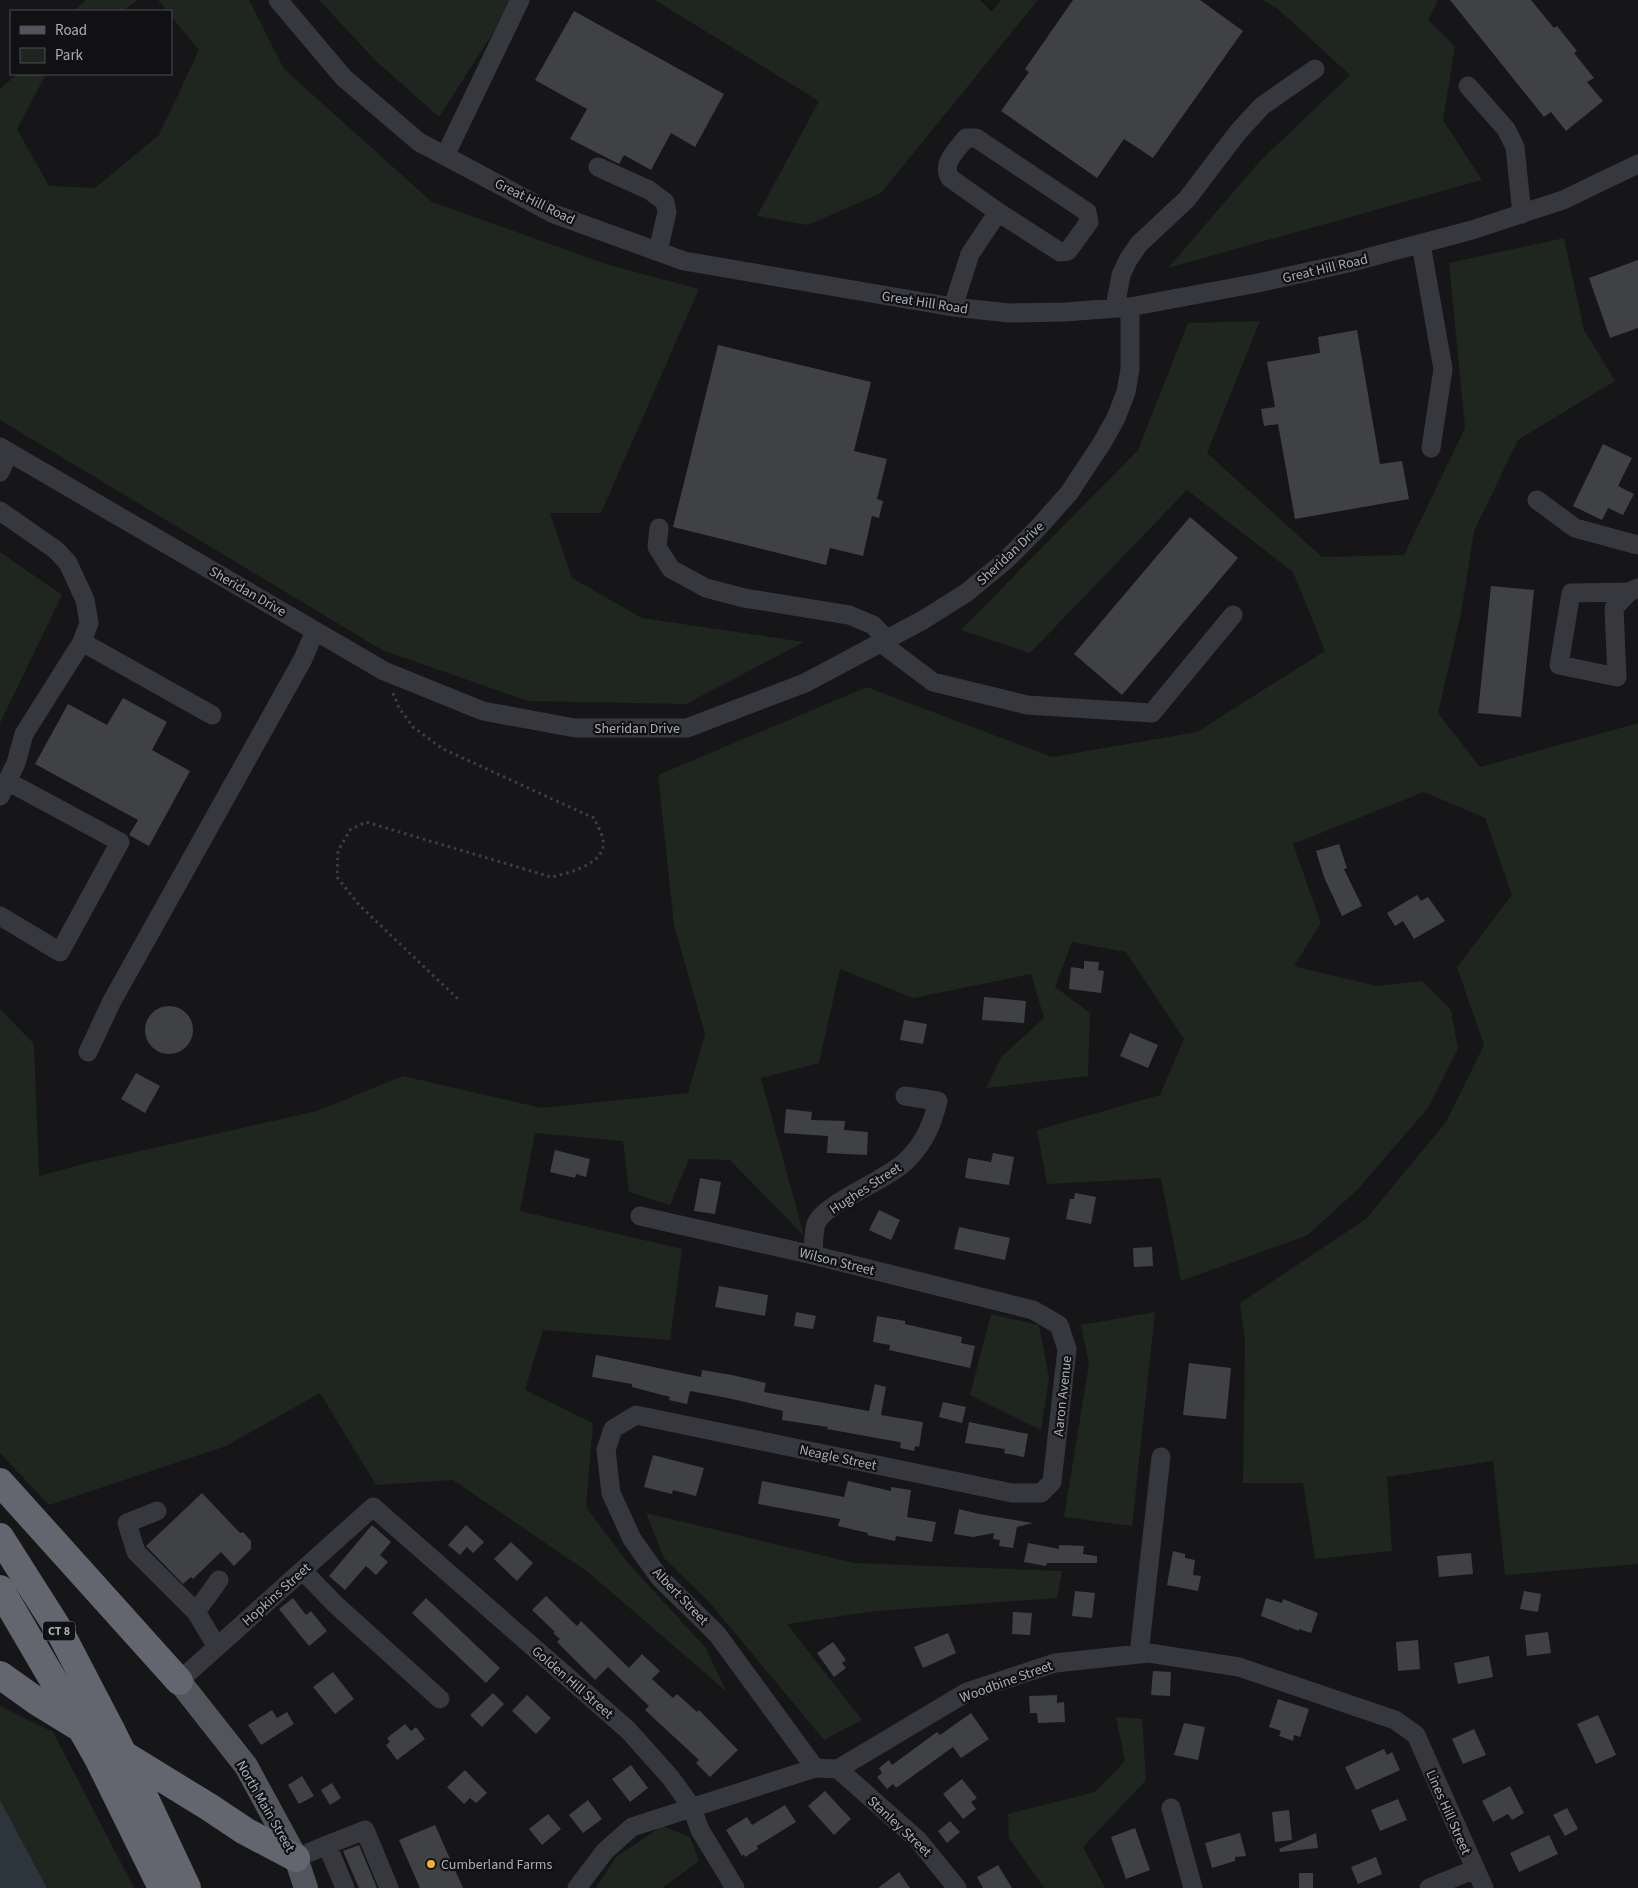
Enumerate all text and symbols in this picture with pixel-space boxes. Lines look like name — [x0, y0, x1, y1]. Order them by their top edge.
legend — [10, 10, 172, 75]
text: Road — [55, 20, 87, 41]
text: Park — [55, 45, 84, 66]
street label: Great Hill Road — [491, 174, 578, 230]
street label: Great Hill Road — [1281, 249, 1370, 289]
street label: Great Hill Road — [880, 286, 969, 320]
street label: Sheridan Drive — [972, 517, 1049, 590]
street label: Sheridan Drive — [205, 562, 290, 622]
street label: Sheridan Drive — [594, 719, 680, 739]
street label: Hughes Street — [826, 1158, 906, 1220]
street label: Wilson Street — [797, 1243, 877, 1281]
street label: Aaron Avenue — [1049, 1355, 1077, 1437]
street label: Neagle Street — [797, 1440, 878, 1476]
street label: Hopkins Street — [238, 1558, 316, 1631]
street label: Albert Street — [648, 1563, 713, 1630]
road number: CT 8 — [43, 1622, 75, 1640]
street label: Golden Hill Street — [527, 1642, 618, 1724]
street label: Woodbine Street — [957, 1656, 1056, 1708]
street label: North Main Street — [231, 1757, 300, 1856]
street label: Lines Hill Street — [1420, 1767, 1476, 1858]
street label: Stanley Street — [863, 1792, 936, 1862]
place label: Cumberland Farms — [441, 1855, 552, 1875]
marker: Cumberland Farms — [425, 1858, 437, 1870]

